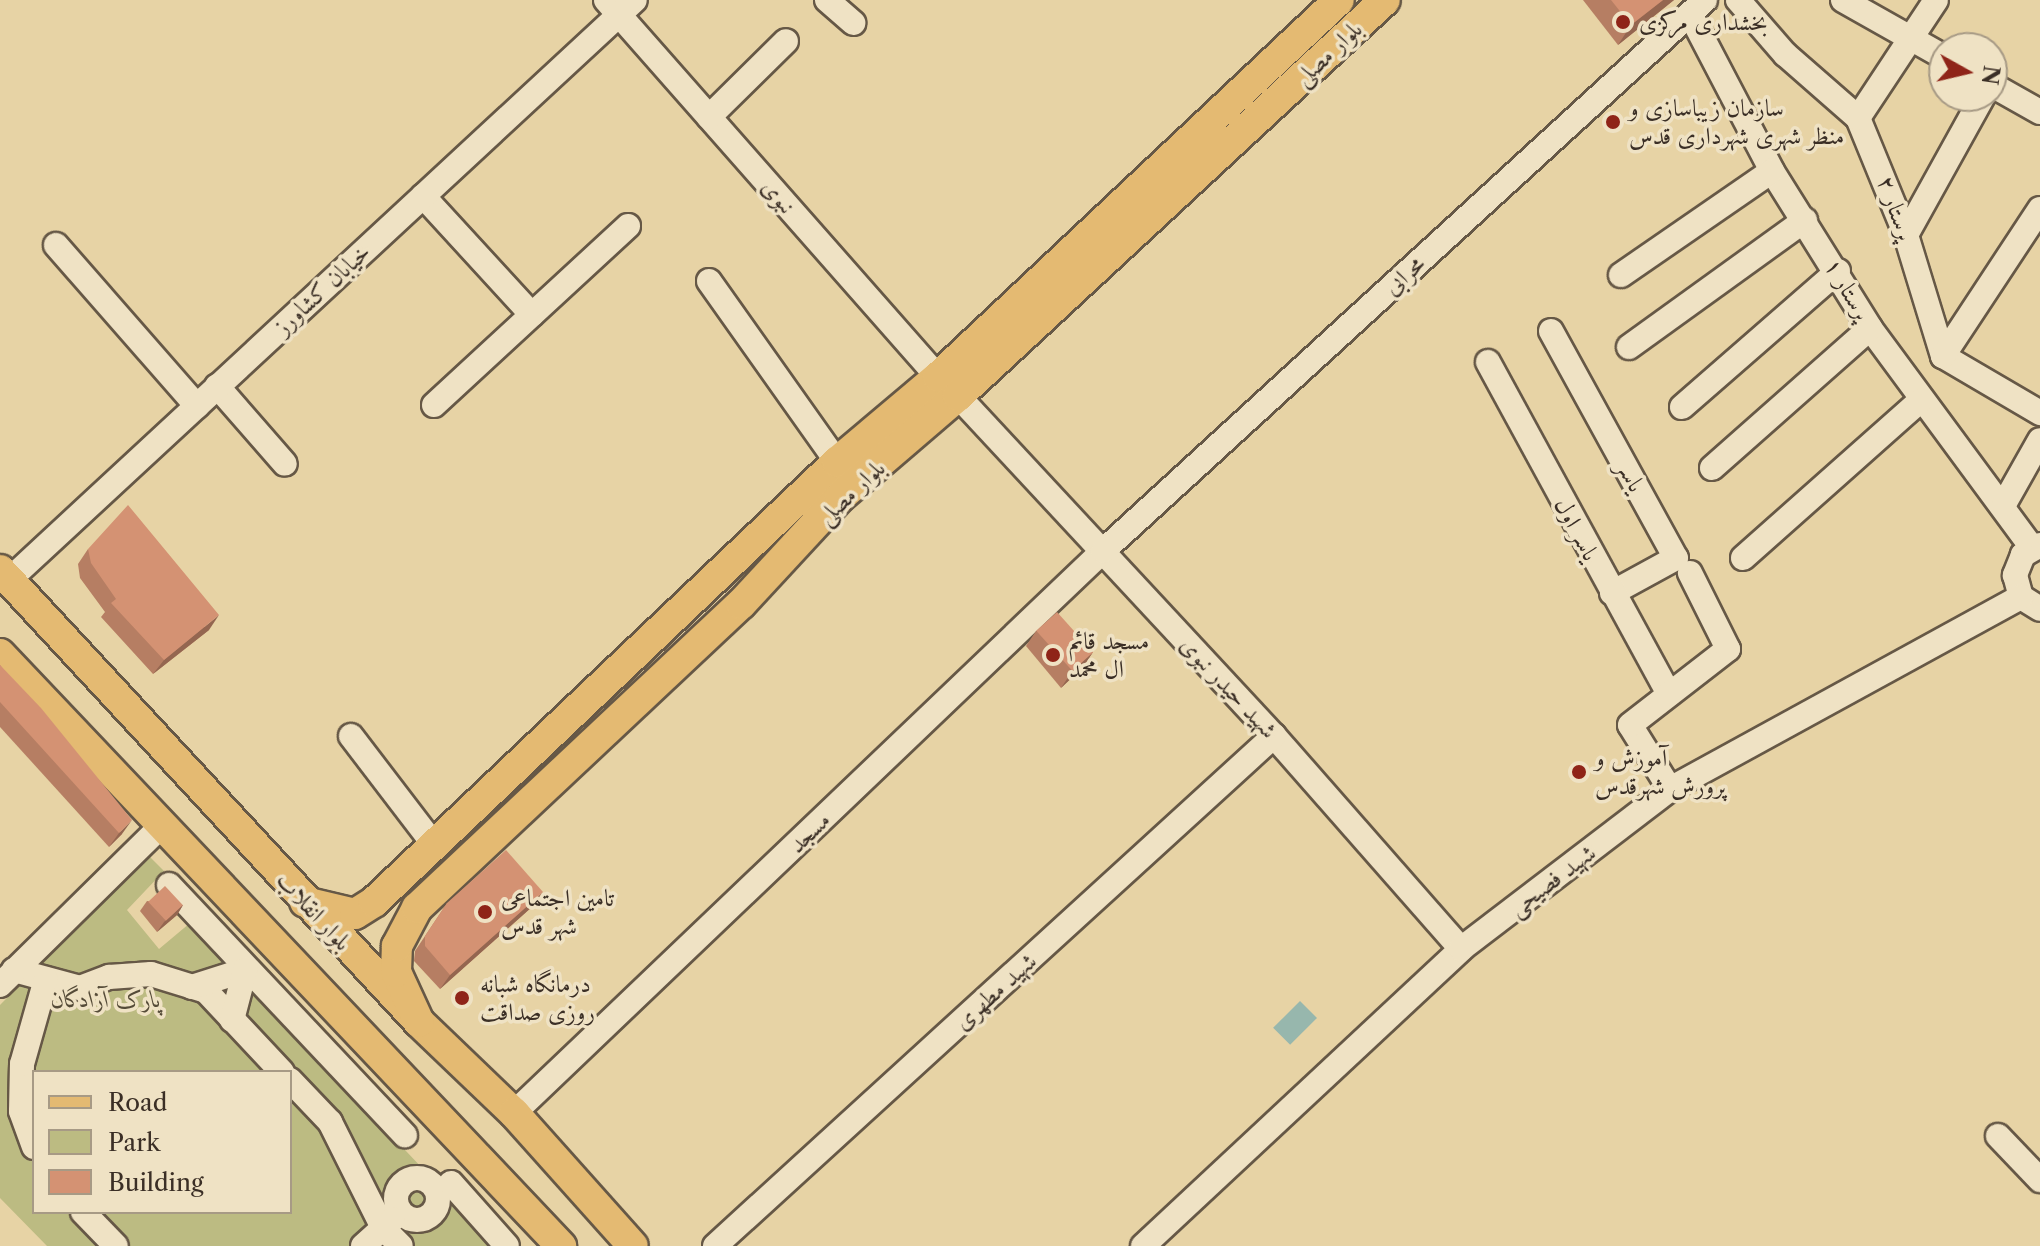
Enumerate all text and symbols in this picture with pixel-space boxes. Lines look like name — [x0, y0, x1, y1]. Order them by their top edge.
place label: بخشداری مرکزی — [1639, 8, 1768, 36]
marker: بخشداری مرکزی — [1614, 13, 1632, 31]
street label: بلوار مصلی — [1288, 14, 1368, 92]
north arrow — [1928, 32, 2008, 112]
text: N — [1976, 64, 2005, 86]
place label: سازمان زیباسازی و منظر شهری شهرداری قدس — [1629, 94, 1844, 150]
marker: سازمان زیباسازی و منظر شهری شهرداری قدس — [1604, 113, 1622, 131]
street label: پرستار ۲ — [1872, 172, 1920, 244]
street label: نبوی — [756, 173, 802, 219]
street label: خیابان کشاورز — [268, 237, 376, 341]
street label: محرابی — [1377, 249, 1431, 301]
street label: پرستار ۱ — [1819, 253, 1877, 325]
street label: بلوار مصلی — [811, 453, 891, 531]
street label: یاسر — [1611, 455, 1651, 497]
street label: یاسر اول — [1548, 493, 1606, 565]
place label: مسجد قائم ال محمد — [1069, 627, 1149, 683]
street label: شهید حیدر نبوی — [1175, 630, 1283, 744]
marker: مسجد قائم ال محمد — [1044, 646, 1062, 664]
place label: آموزش و پرورش شهرقدس — [1595, 744, 1725, 800]
marker: آموزش و پرورش شهرقدس — [1570, 763, 1588, 781]
street label: مسجد — [782, 805, 836, 859]
street label: شهید فصیحی — [1503, 838, 1601, 922]
street label: بلوار انقلاب — [270, 866, 358, 956]
place label: تامین اجتماعی شهر قدس — [501, 884, 614, 940]
marker: تامین اجتماعی شهر قدس — [476, 903, 494, 921]
street label: شهید مطهری — [948, 946, 1042, 1036]
place label: درمانگاه شبانه روزی صداقت — [480, 970, 595, 1026]
park label: پارک آزادگان — [51, 985, 161, 1013]
marker: درمانگاه شبانه روزی صداقت — [451, 987, 473, 1009]
legend — [32, 1070, 292, 1214]
text: Road — [108, 1088, 167, 1117]
text: Park — [108, 1128, 160, 1157]
text: Building — [108, 1168, 204, 1197]

